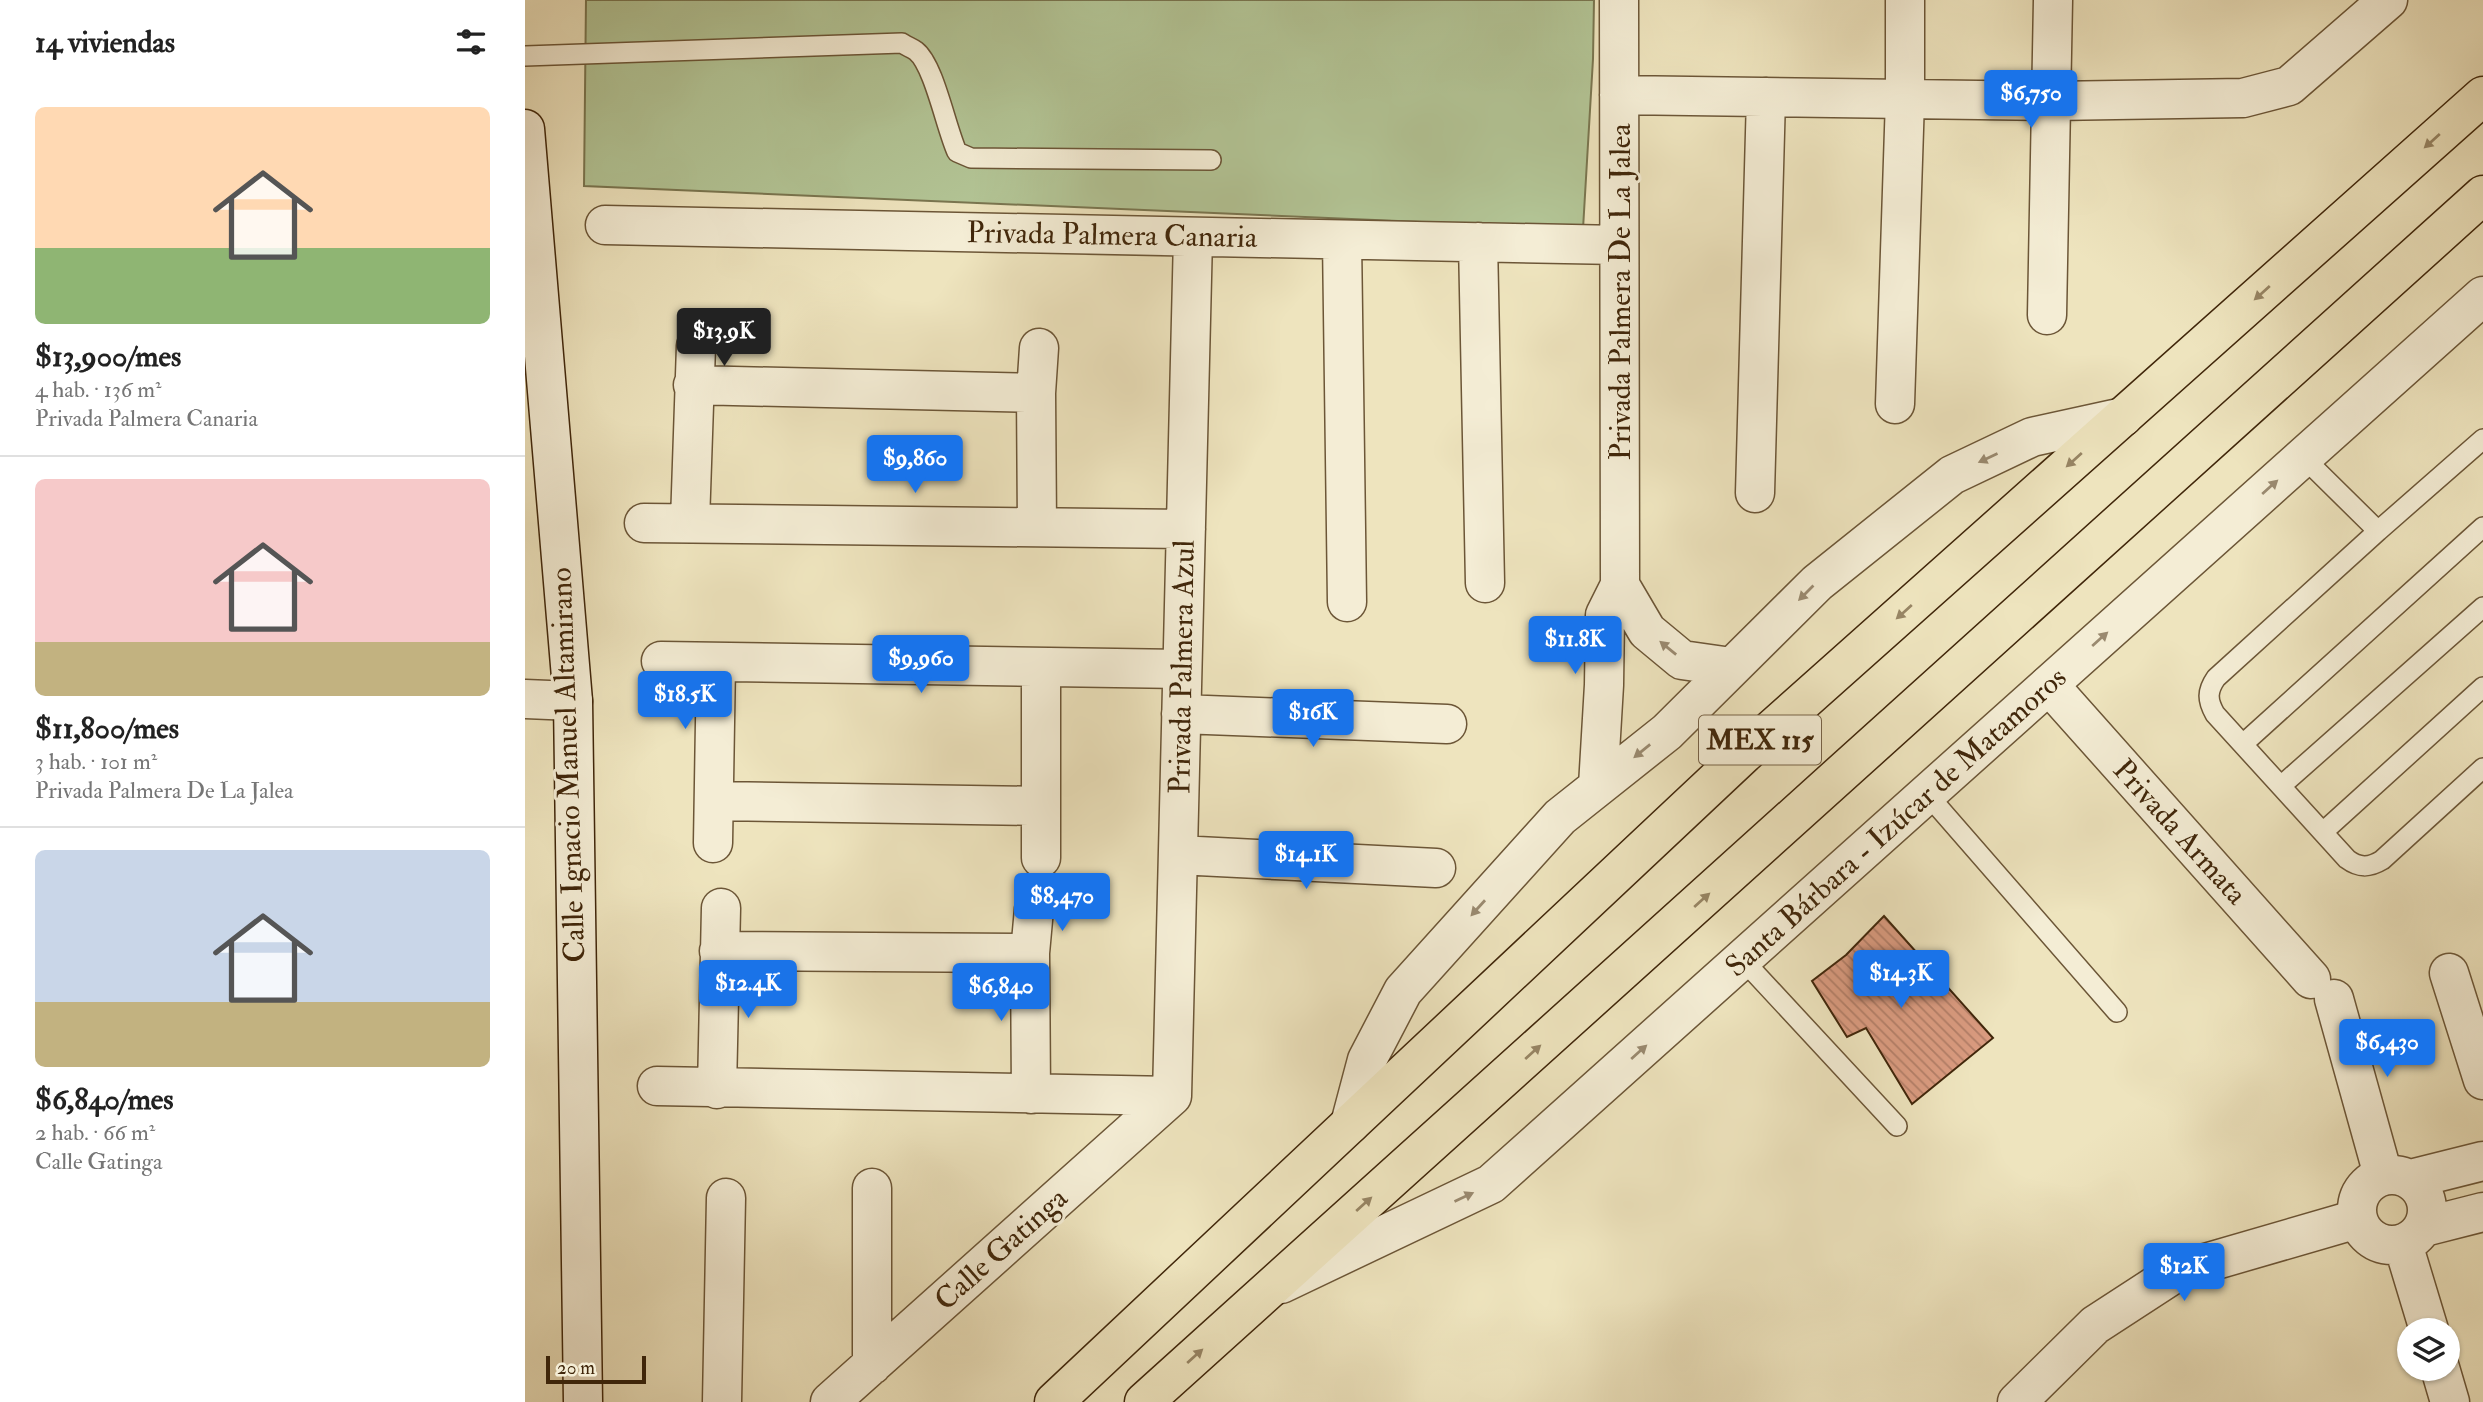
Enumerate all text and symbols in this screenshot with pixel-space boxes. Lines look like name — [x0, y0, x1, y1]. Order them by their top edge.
icon: filters — [452, 23, 490, 61]
text: 14 viviendas — [35, 24, 175, 61]
pin: $6,750 — [1974, 71, 2088, 130]
text: $6,750 — [2000, 78, 2062, 107]
street label: Privada Palmera De La Jalea — [1602, 123, 1639, 461]
one-way arrow — [2424, 133, 2441, 149]
icon: home — [200, 152, 326, 278]
street label: Privada Palmera Canaria — [966, 214, 1258, 256]
one-way arrow — [2253, 285, 2271, 301]
pin: $13.9K — [667, 308, 781, 368]
text: $13.9K — [693, 316, 755, 345]
text: $13,900/mes — [35, 338, 181, 375]
text: 4 hab. · 136 m² — [35, 375, 162, 404]
text: Privada Palmera Canaria — [35, 404, 258, 433]
pin: $9,860 — [858, 435, 972, 495]
text: $9,860 — [883, 443, 947, 472]
one-way arrow — [1978, 452, 1998, 464]
one-way arrow — [2065, 452, 2083, 468]
one-way arrow — [2261, 479, 2279, 495]
icon: home — [200, 524, 326, 650]
street label: Privada Palmera Azul — [1161, 539, 1203, 794]
street label: Calle Ignacio Manuel Altamirano — [543, 567, 593, 963]
one-way arrow — [1798, 585, 1815, 602]
one-way arrow — [1896, 603, 1913, 619]
pin: $11.8K — [1518, 616, 1632, 676]
text: $11.8K — [1545, 624, 1605, 653]
one-way arrow — [2091, 631, 2108, 647]
pin: $9,960 — [864, 636, 978, 695]
one-way arrow — [1659, 640, 1677, 655]
text: $9,960 — [888, 643, 954, 672]
street label: Santa Bárbara - Izúcar de Matamoros — [1718, 659, 2074, 985]
pin: $18.5K — [628, 672, 742, 731]
text: $18.5K — [654, 679, 716, 708]
pin: $16K — [1272, 690, 1354, 749]
text: $16K — [1289, 697, 1337, 726]
text: $11,800/mes — [35, 710, 179, 747]
road number: MEX 115 — [1699, 716, 1821, 764]
one-way arrow — [1634, 743, 1651, 758]
text: 3 hab. · 101 m² — [35, 747, 157, 776]
street label: Privada Armata — [2105, 752, 2255, 913]
text: Privada Palmera De La Jalea — [35, 776, 294, 805]
pin: $14.1K — [1249, 832, 1363, 891]
text: $14.1K — [1275, 839, 1337, 868]
pin: $8,470 — [1005, 874, 1119, 933]
text: $8,470 — [1030, 881, 1094, 910]
one-way arrow — [1693, 892, 1711, 908]
icon: home — [200, 895, 326, 1021]
one-way arrow — [1471, 899, 1487, 916]
pin: $14.3K — [1844, 950, 1958, 1010]
text: $14.3K — [1869, 958, 1933, 987]
pin: $12.4K — [691, 960, 805, 1020]
pin: $6,840 — [944, 964, 1058, 1023]
text: $12.4K — [715, 968, 781, 997]
text: $6,840 — [968, 971, 1034, 1000]
pin: $6,430 — [2330, 1020, 2444, 1079]
text: $6,430 — [2355, 1027, 2419, 1056]
one-way arrow — [1524, 1044, 1542, 1060]
one-way arrow — [1630, 1045, 1647, 1060]
text: $6,840/mes — [35, 1081, 174, 1118]
text: 2 hab. · 66 m² — [35, 1118, 155, 1147]
text: Calle Gatinga — [35, 1147, 162, 1176]
street label: Calle Gatinga — [927, 1179, 1076, 1318]
one-way arrow — [1454, 1191, 1474, 1202]
one-way arrow — [1355, 1197, 1372, 1213]
pin: $12K — [2143, 1244, 2225, 1303]
text: $12K — [2160, 1251, 2208, 1280]
map controls — [2397, 1318, 2460, 1381]
button: layers — [2397, 1318, 2460, 1381]
one-way arrow — [1186, 1349, 1203, 1365]
scale bar — [546, 1353, 646, 1385]
text: 20 m — [557, 1356, 595, 1380]

